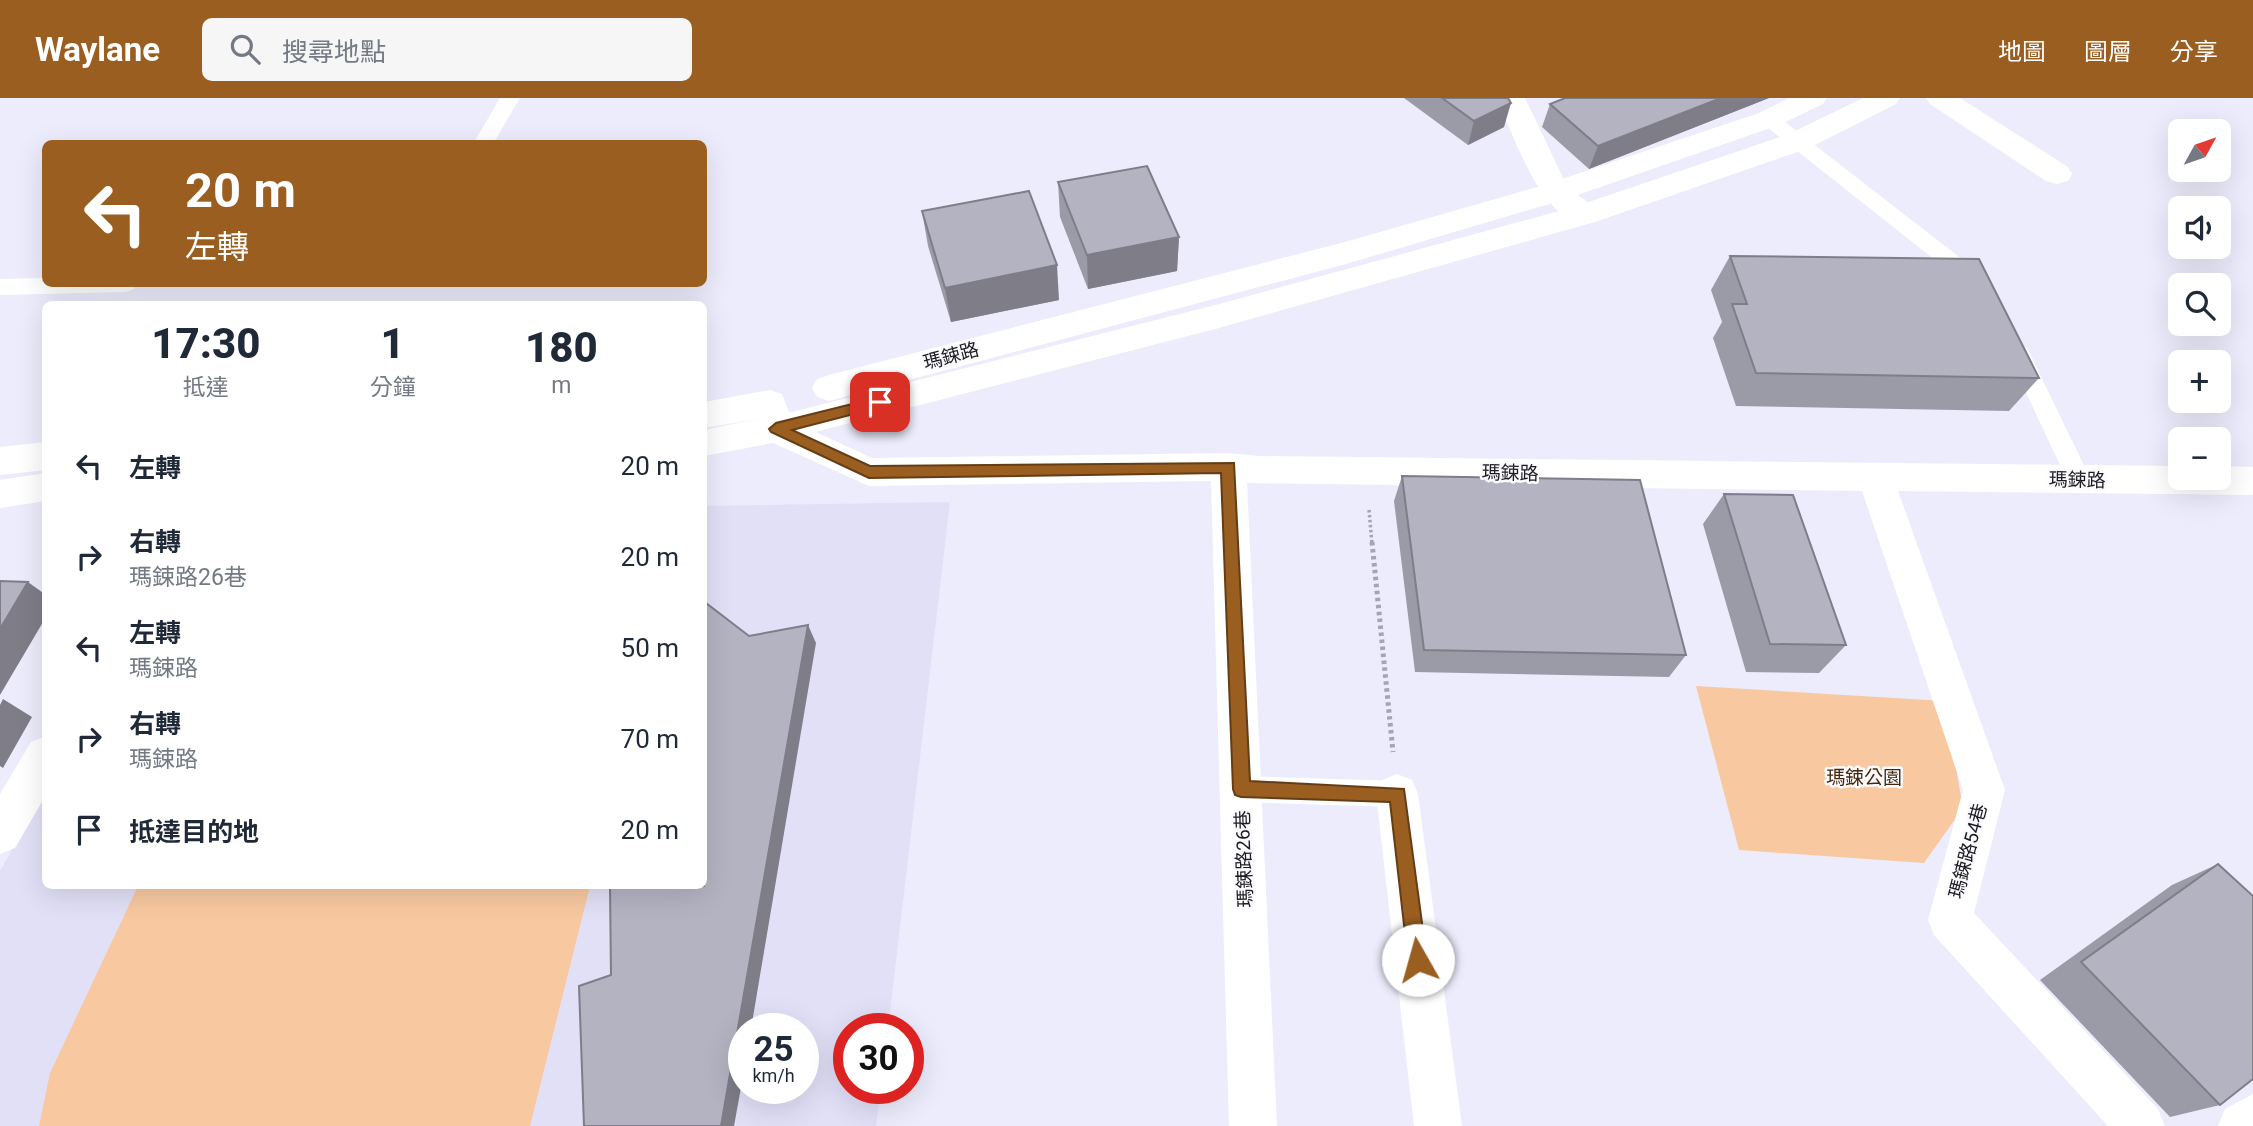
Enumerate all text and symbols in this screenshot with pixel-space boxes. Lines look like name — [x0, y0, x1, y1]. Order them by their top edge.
search box — [202, 18, 692, 81]
text: Waylane — [35, 30, 160, 69]
icon: search — [226, 30, 264, 68]
text: 搜尋地點 — [282, 37, 386, 67]
text: 地圖 — [1998, 38, 2046, 66]
text: 圖層 — [2084, 38, 2132, 66]
text: 分享 — [2170, 38, 2218, 66]
north arrow — [2168, 119, 2231, 182]
map controls — [2168, 119, 2231, 490]
text: 20 m — [185, 162, 296, 219]
icon: left — [70, 168, 161, 259]
button: sound — [2168, 196, 2231, 259]
text: 左轉 — [185, 228, 249, 266]
button: search — [2168, 273, 2231, 336]
text: 17:30 — [151, 319, 260, 368]
text: 1 — [381, 319, 405, 368]
text: 180 — [525, 323, 598, 372]
street label: 瑪鋉路 — [920, 338, 982, 374]
button: + — [2168, 350, 2231, 413]
text: m — [551, 372, 571, 399]
pin — [850, 372, 910, 432]
text: 抵達 — [183, 374, 229, 401]
text: 分鐘 — [370, 374, 416, 401]
icon: arrive — [861, 383, 899, 421]
button: − — [2168, 427, 2231, 490]
icon: left — [70, 447, 108, 485]
text: 20 m — [621, 451, 679, 481]
text: 左轉 — [129, 453, 181, 483]
street label: 瑪鋉路 — [1481, 461, 1539, 485]
street label: 瑪鋉路 — [2048, 468, 2106, 492]
text: 右轉 — [129, 527, 181, 557]
icon: right — [70, 538, 108, 576]
text: 20 m — [621, 542, 679, 572]
text: 瑪鋉路26巷 — [129, 564, 247, 591]
text: 左轉 — [129, 618, 181, 648]
icon: left — [70, 629, 108, 667]
text: 50 m — [621, 633, 679, 663]
text: 瑪鋉路 — [129, 655, 198, 682]
text: 右轉 — [129, 709, 181, 739]
icon: right — [70, 720, 108, 758]
text: 70 m — [621, 724, 679, 754]
text: 瑪鋉路 — [129, 746, 198, 773]
park label: 瑪鋉公園 — [1826, 766, 1902, 789]
street label: 瑪鋉路54巷 — [1944, 801, 1992, 901]
street label: 瑪鋉路26巷 — [1231, 810, 1257, 908]
icon: arrive — [70, 811, 108, 849]
text: 20 m — [621, 815, 679, 845]
text: 抵達目的地 — [129, 817, 259, 847]
position arrow — [1381, 923, 1455, 997]
speed limit sign: 30 — [833, 1013, 924, 1104]
text: 25 — [753, 1029, 794, 1070]
text: km/h — [752, 1065, 795, 1086]

